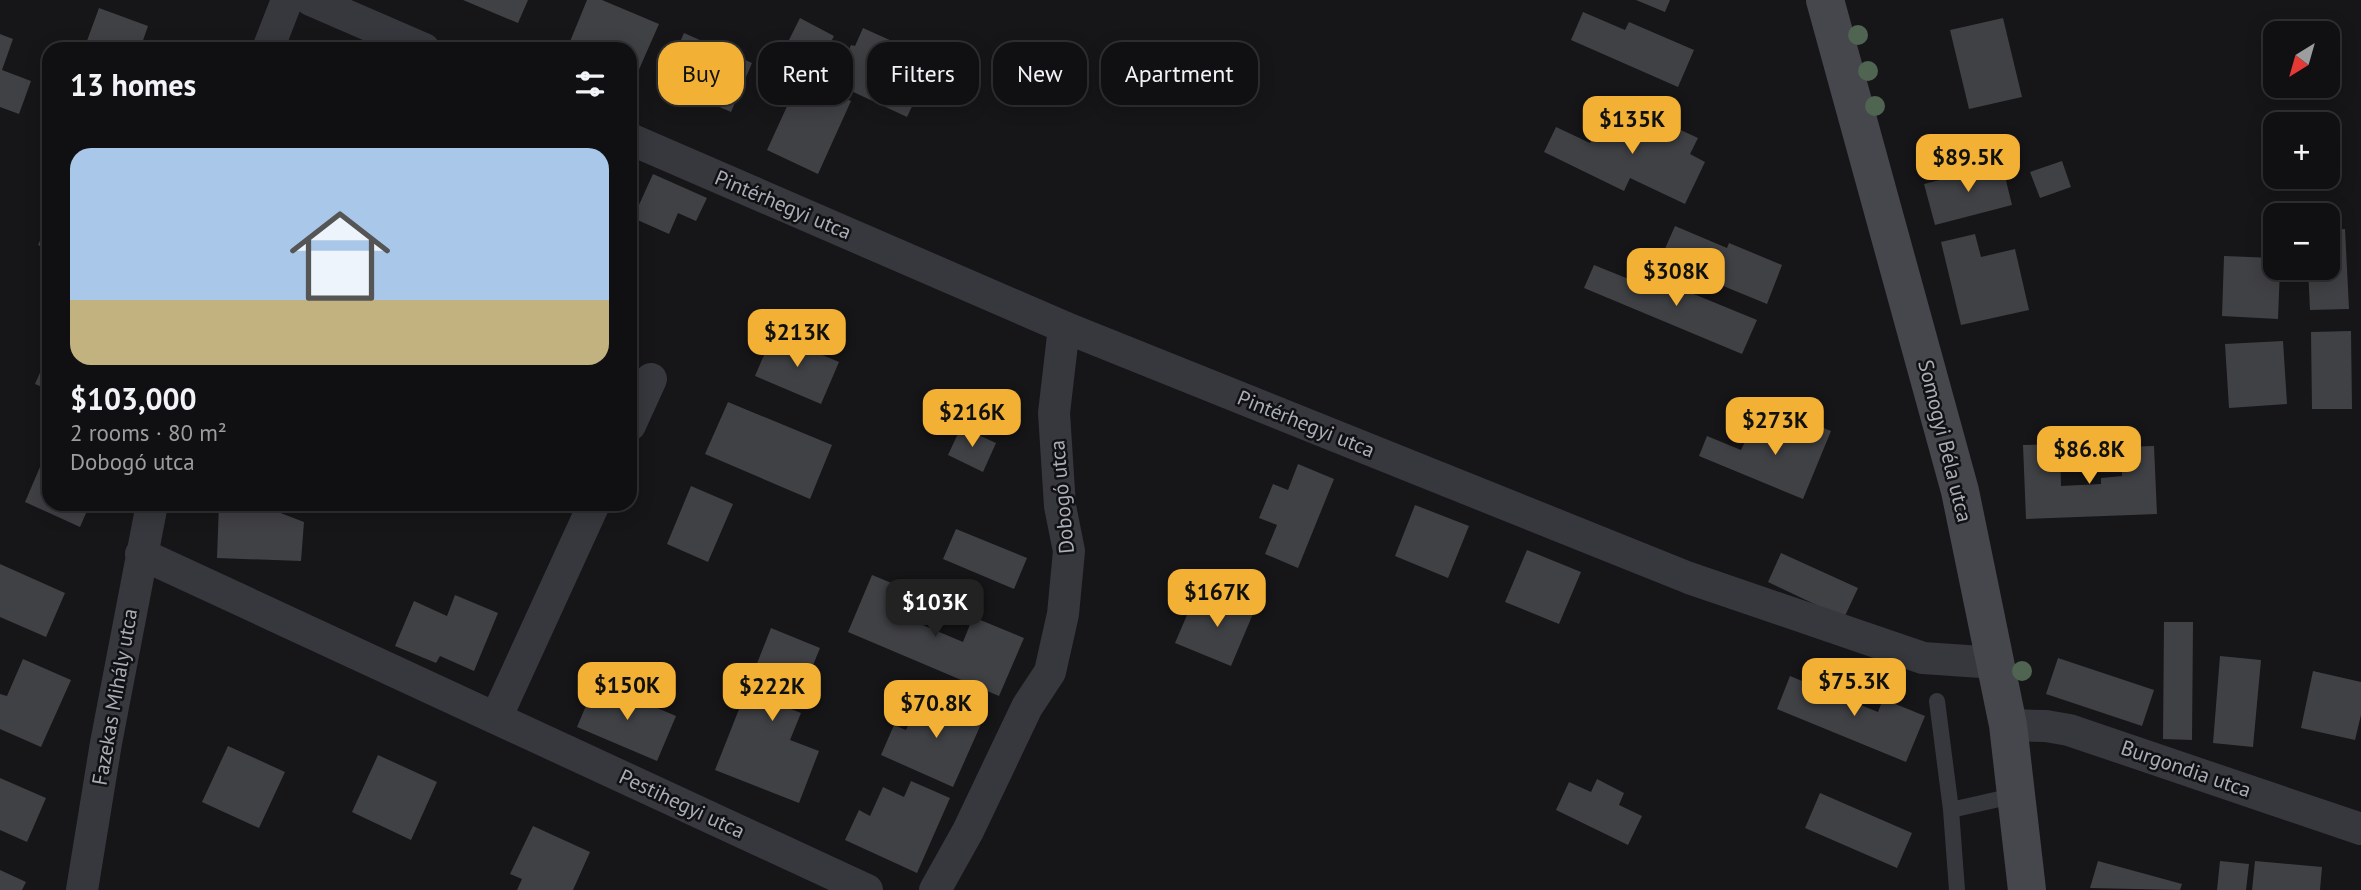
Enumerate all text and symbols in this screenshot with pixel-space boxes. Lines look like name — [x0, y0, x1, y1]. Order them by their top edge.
north arrow — [2263, 21, 2340, 98]
map controls — [2263, 21, 2340, 280]
chip: Buy — [658, 42, 744, 105]
chip: Rent — [758, 42, 853, 105]
chip: Filters — [867, 42, 979, 105]
chip: New — [993, 42, 1087, 105]
chip: Apartment — [1101, 42, 1258, 105]
text: 13 homes — [70, 65, 196, 104]
icon: filters — [571, 65, 609, 103]
pin: $135K — [1583, 96, 1681, 156]
text: $135K — [1599, 104, 1665, 133]
button: + — [2263, 112, 2340, 189]
pin: $89.5K — [1911, 134, 2025, 194]
text: $89.5K — [1932, 142, 2004, 171]
street label: Pintérhegyi utca — [711, 164, 856, 245]
icon: home — [277, 193, 403, 319]
button: − — [2263, 203, 2340, 280]
pin: $308K — [1627, 248, 1725, 308]
text: $308K — [1643, 256, 1709, 285]
pin: $213K — [748, 310, 846, 369]
text: $213K — [764, 317, 830, 346]
street label: Somogyi Béla utca — [1912, 357, 1979, 525]
text: $103,000 — [70, 379, 197, 418]
street label: Pintérhegyi utca — [1234, 384, 1379, 463]
pin: $216K — [923, 390, 1021, 449]
text: $216K — [939, 397, 1005, 426]
pin: $273K — [1726, 398, 1824, 457]
text: $273K — [1742, 405, 1808, 434]
text: 2 rooms · 80 m² — [70, 418, 227, 447]
pin: $86.8K — [2032, 426, 2146, 486]
text: $86.8K — [2053, 434, 2125, 463]
street label: Dobogó utca — [1043, 439, 1080, 555]
text: Dobogó utca — [70, 447, 195, 476]
pin: $167K — [1168, 570, 1266, 629]
text: $167K — [1184, 577, 1250, 606]
pin: $103K — [886, 580, 984, 639]
text: $103K — [902, 587, 968, 616]
street label: Fazekas Mihály utca — [86, 606, 143, 787]
pin: $75.3K — [1797, 658, 1911, 718]
pin: $150K — [578, 662, 676, 722]
pin: $222K — [723, 664, 821, 723]
text: $75.3K — [1818, 666, 1890, 695]
text: $150K — [594, 670, 660, 699]
text: $222K — [739, 671, 805, 700]
pin: $70.8K — [879, 680, 993, 740]
text: $70.8K — [900, 688, 972, 717]
street label: Burgondia utca — [2118, 734, 2255, 803]
street label: Pestihegyi utca — [615, 763, 749, 844]

